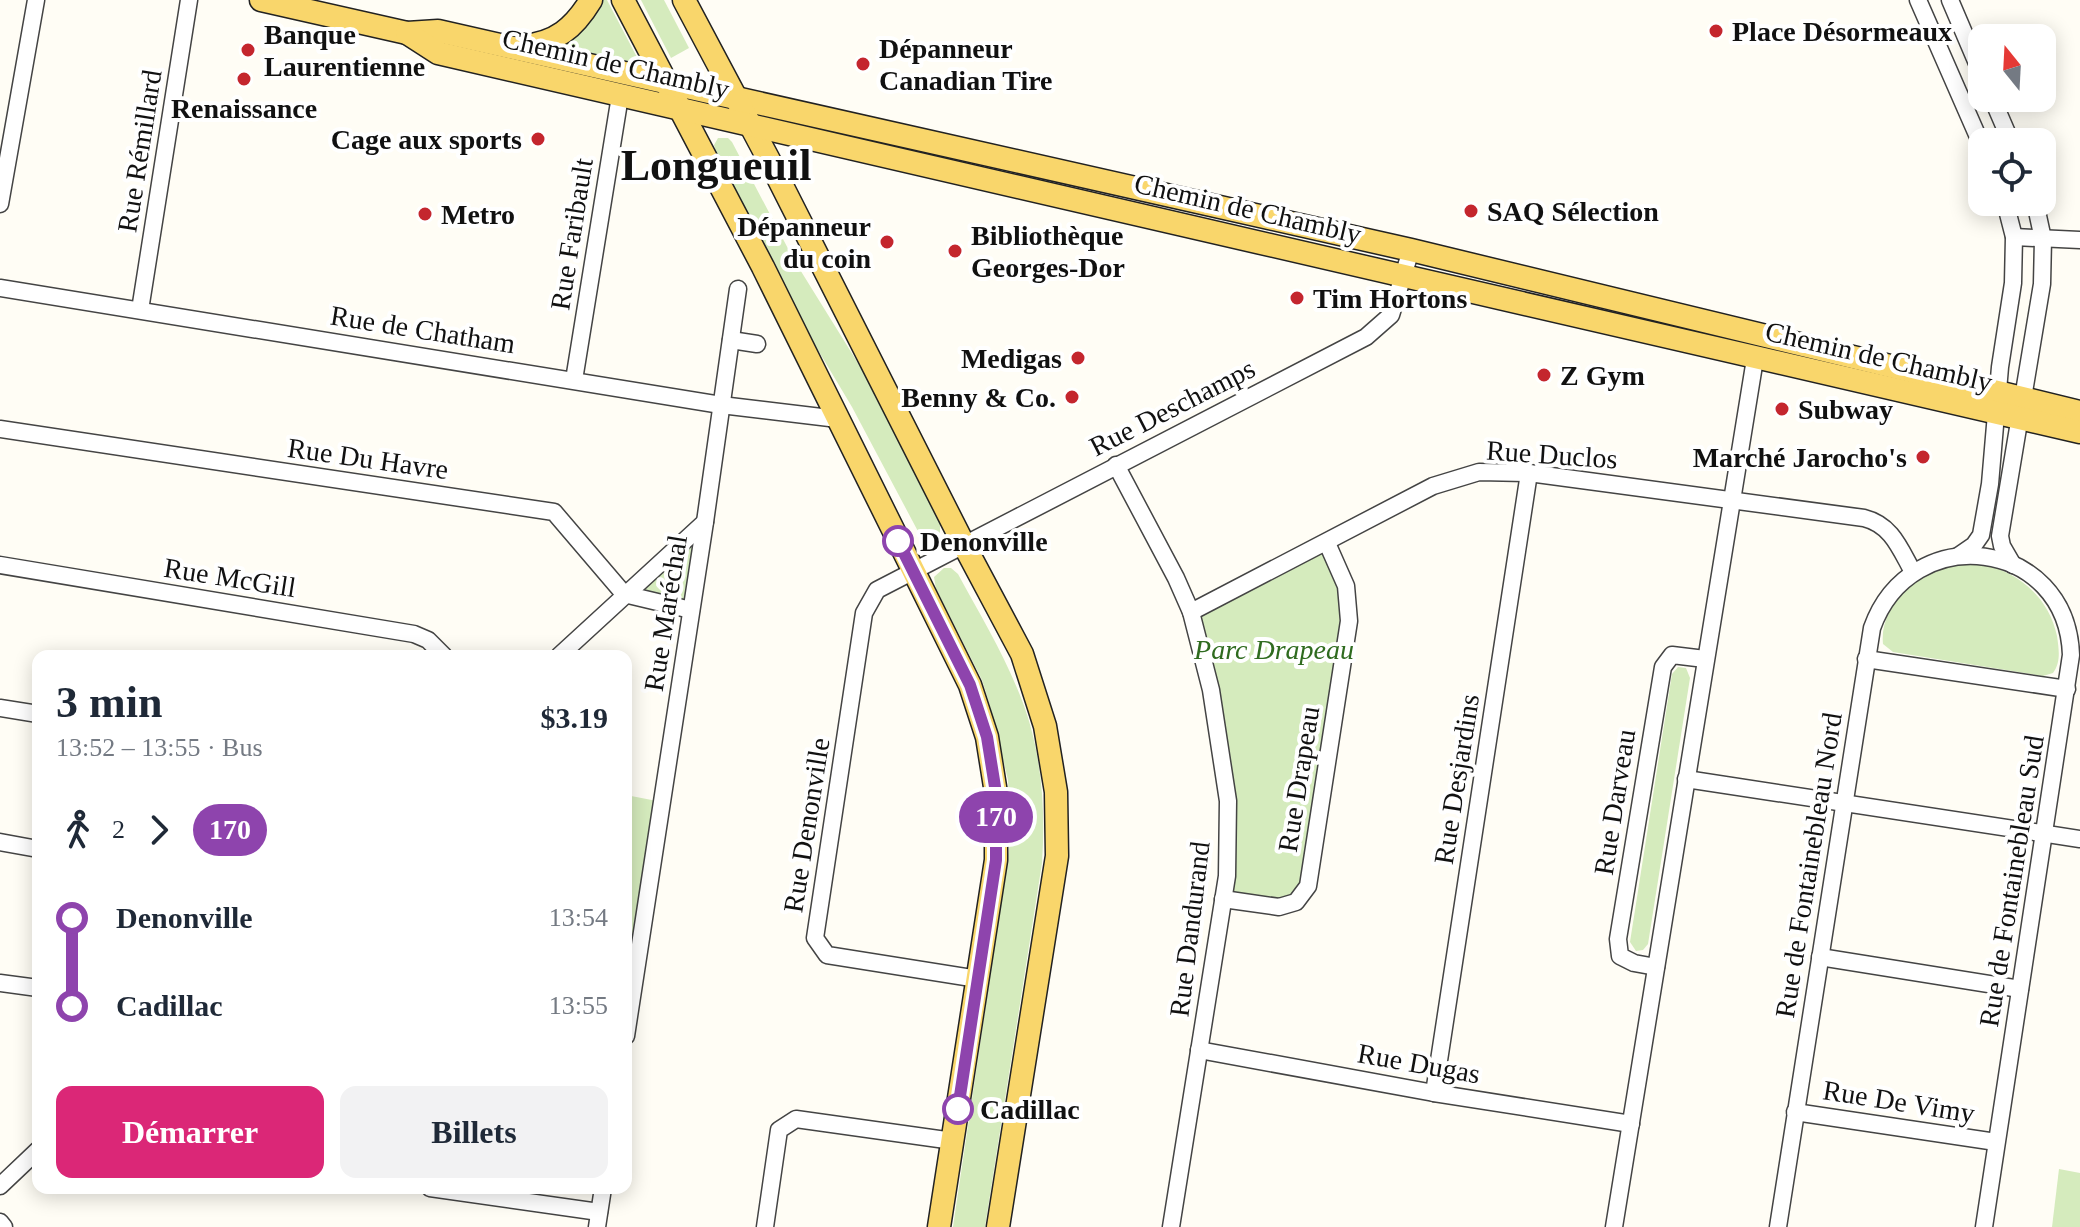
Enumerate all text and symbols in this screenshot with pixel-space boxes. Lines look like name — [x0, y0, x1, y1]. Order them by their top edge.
place label: Place Désormeaux — [1732, 16, 1952, 47]
place label: Banque Laurentienne — [264, 19, 425, 82]
street label: Chemin de Chambly — [499, 22, 732, 105]
marker: Place Désormeaux — [1707, 22, 1725, 40]
north arrow — [1968, 24, 2056, 112]
map controls — [1968, 24, 2056, 216]
place label: Dépanneur Canadian Tire — [879, 33, 1053, 96]
marker: Banque Laurentienne — [239, 41, 257, 59]
marker: Dépanneur Canadian Tire — [854, 55, 872, 73]
street label: Rue Rémillard — [111, 68, 168, 235]
marker: Renaissance — [235, 70, 253, 88]
place label: Renaissance — [171, 93, 317, 124]
place label: Cage aux sports — [331, 124, 522, 155]
button: locate — [1968, 128, 2056, 216]
marker: Cage aux sports — [529, 130, 547, 148]
district label: Longueuil — [621, 141, 811, 190]
street label: Rue Faribault — [544, 156, 599, 312]
street label: Chemin de Chambly — [1131, 167, 1364, 250]
place label: SAQ Sélection — [1487, 196, 1659, 227]
place label: Metro — [441, 199, 515, 230]
marker: SAQ Sélection — [1462, 202, 1480, 220]
marker: Metro — [416, 205, 434, 223]
place label: Dépanneur du coin — [737, 211, 871, 274]
place label: Bibliothèque Georges-Dor — [971, 220, 1125, 283]
marker: Dépanneur du coin — [878, 233, 896, 251]
marker: Bibliothèque Georges-Dor — [946, 242, 964, 260]
place label: Tim Hortons — [1313, 283, 1467, 314]
marker: Tim Hortons — [1288, 289, 1306, 307]
street label: Rue de Chatham — [328, 300, 518, 359]
street label: Chemin de Chambly — [1762, 315, 1995, 398]
place label: Medigas — [961, 343, 1062, 374]
marker: Medigas — [1069, 349, 1087, 367]
street label: Rue Deschamps — [1084, 353, 1260, 462]
place label: Z Gym — [1560, 360, 1645, 391]
marker: Z Gym — [1535, 366, 1553, 384]
place label: Benny & Co. — [901, 382, 1056, 413]
marker: Benny & Co. — [1063, 388, 1081, 406]
place label: Subway — [1798, 394, 1893, 425]
marker: Subway — [1773, 400, 1791, 418]
street label: Rue Du Havre — [286, 432, 450, 485]
street label: Rue Duclos — [1485, 434, 1619, 475]
place label: Marché Jarocho's — [1693, 442, 1907, 473]
marker: Marché Jarocho's — [1914, 448, 1932, 466]
marker: Denonville — [883, 526, 913, 556]
place label: Denonville — [920, 526, 1048, 557]
street label: Rue Maréchal — [638, 533, 693, 693]
street label: Rue McGill — [162, 552, 298, 603]
park label: Parc Drapeau — [1193, 634, 1354, 665]
text: 3 min — [56, 678, 162, 727]
street label: Rue Desjardins — [1428, 692, 1485, 866]
text: $3.19 — [541, 701, 608, 734]
street label: Rue Drapeau — [1272, 704, 1325, 854]
street label: Rue de Fontainebleau Nord — [1769, 710, 1848, 1020]
street label: Rue Darveau — [1588, 727, 1641, 877]
text: 13:52 – 13:55 · Bus — [56, 733, 263, 762]
street label: Rue de Fontainebleau Sud — [1973, 733, 2050, 1029]
street label: Rue Denonville — [777, 735, 836, 915]
line badge: 170 — [950, 791, 1042, 843]
text: 170 — [975, 801, 1017, 832]
icon: walk — [56, 808, 100, 852]
icon: forward — [137, 808, 181, 852]
text: 170 — [209, 814, 251, 845]
text: 2 — [112, 815, 125, 844]
street label: Rue Dandurand — [1163, 840, 1216, 1019]
text: Denonville — [116, 901, 253, 934]
text: 13:54 — [549, 903, 608, 932]
text: Cadillac — [116, 989, 223, 1022]
text: 13:55 — [549, 991, 608, 1020]
street label: Rue Dugas — [1355, 1037, 1482, 1089]
street label: Rue De Vimy — [1821, 1074, 1977, 1129]
button: Démarrer — [56, 1086, 324, 1178]
button: Billets — [340, 1086, 608, 1178]
marker: Cadillac — [943, 1094, 973, 1124]
place label: Cadillac — [980, 1094, 1080, 1125]

